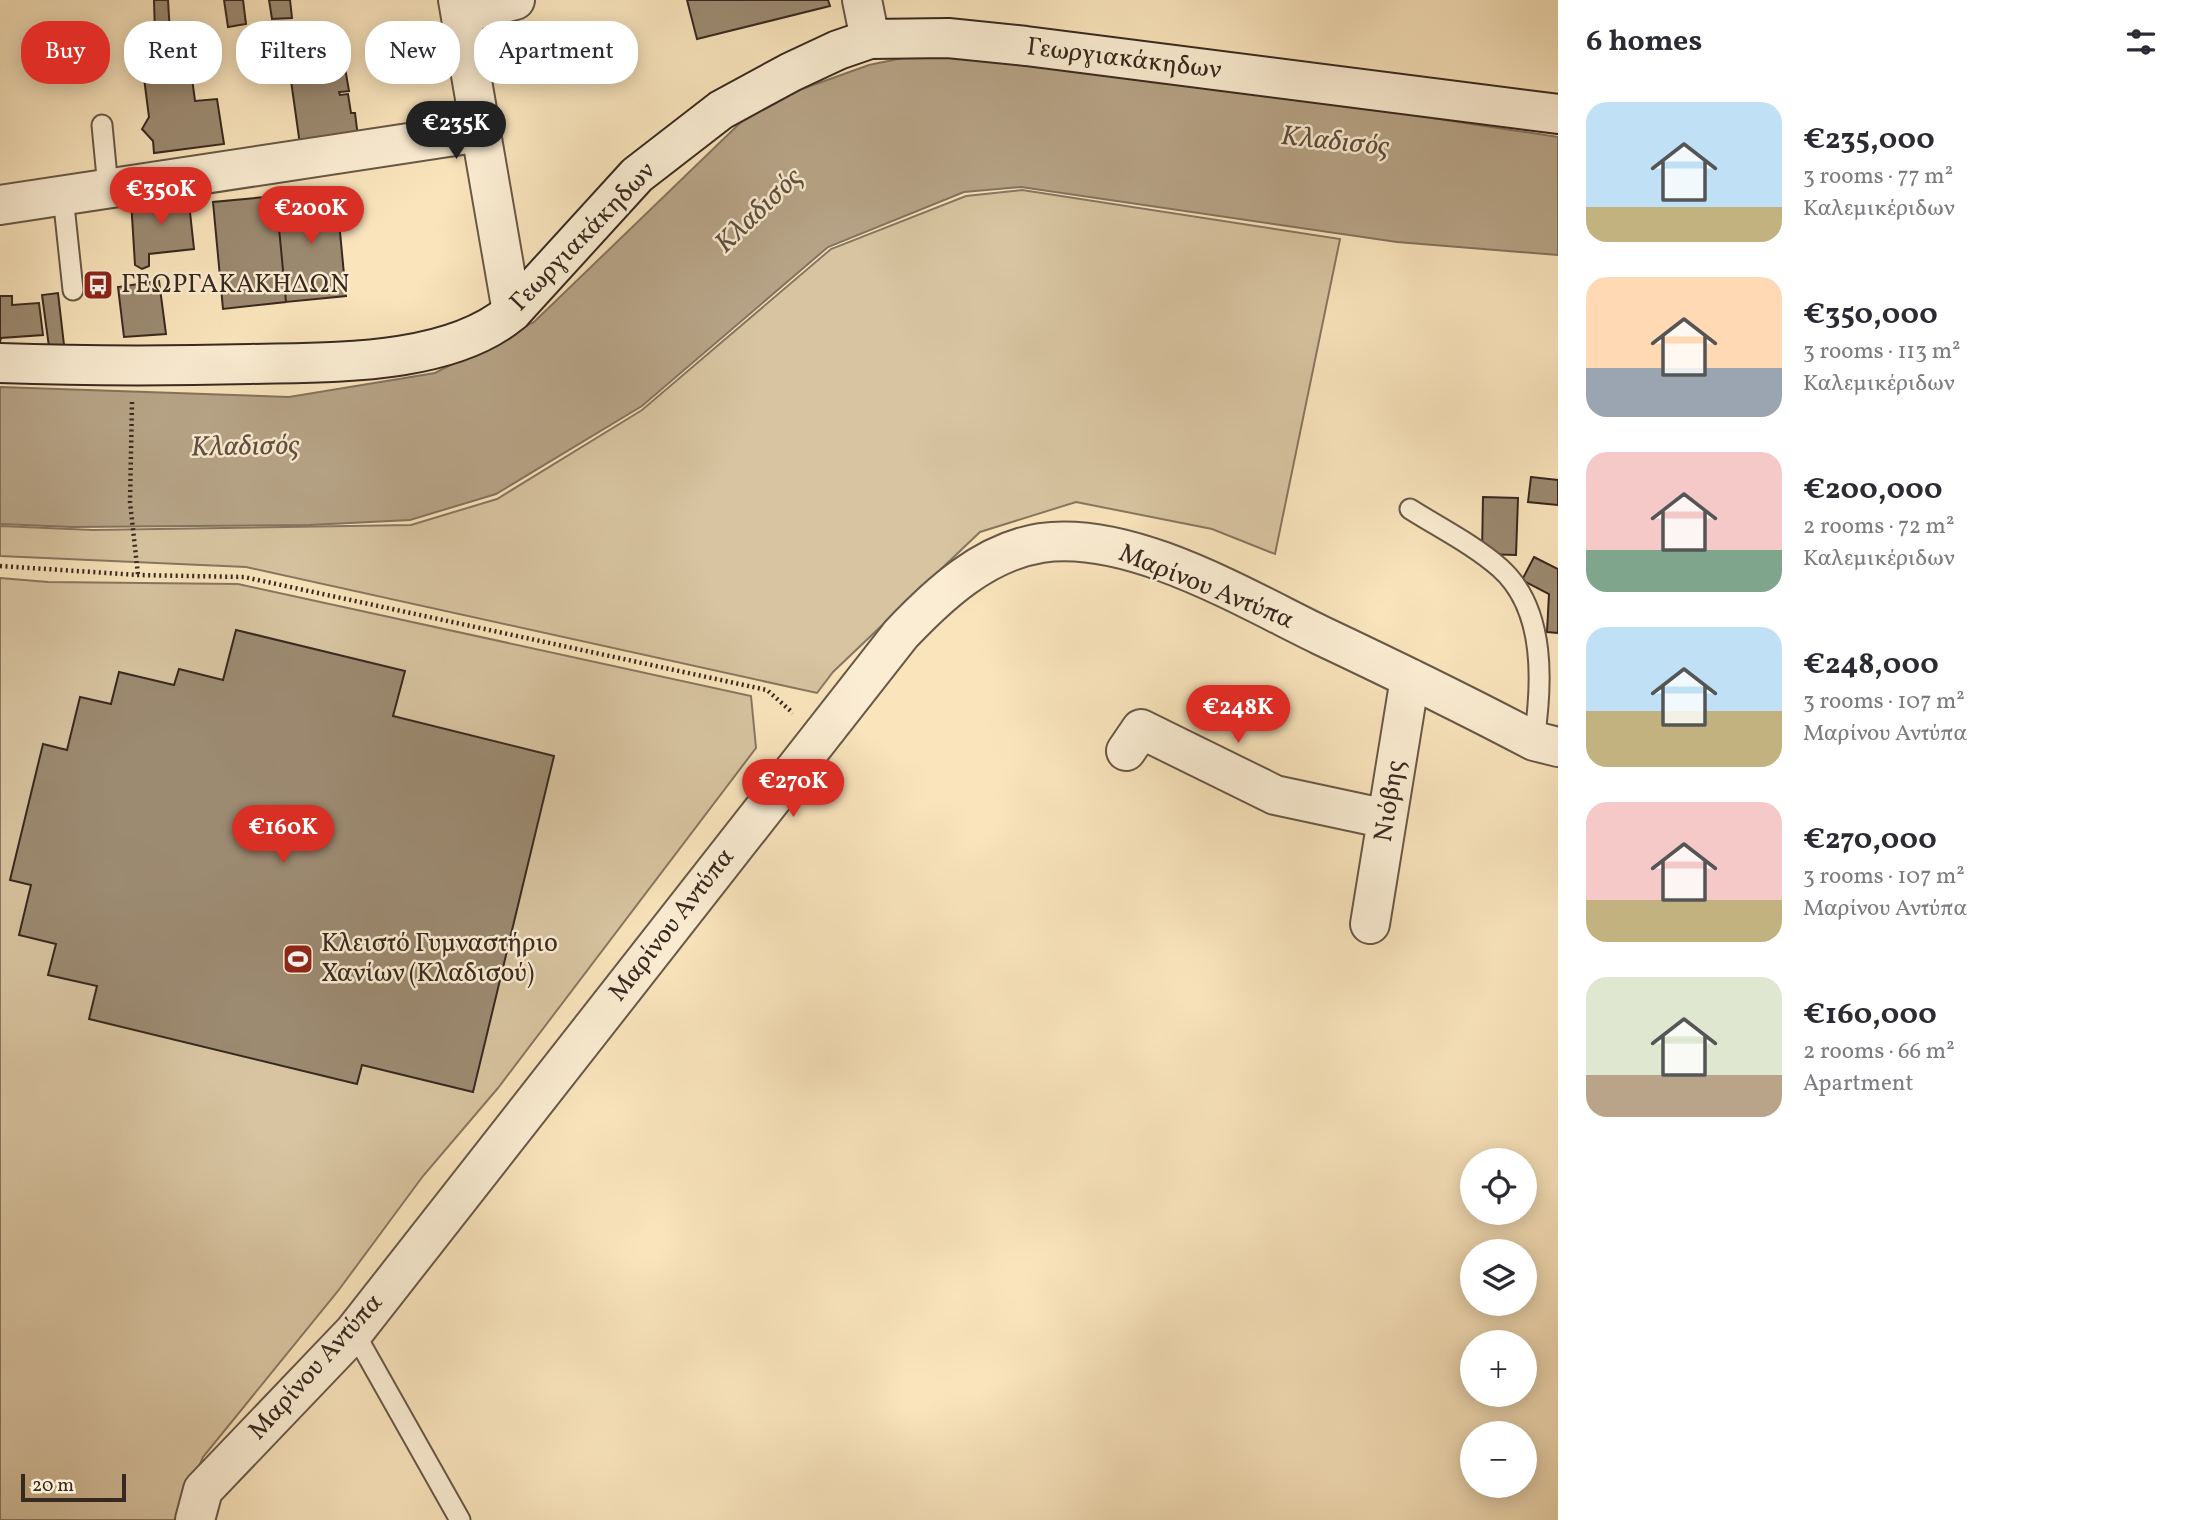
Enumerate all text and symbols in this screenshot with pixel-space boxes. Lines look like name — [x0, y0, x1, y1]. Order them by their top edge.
chip: Buy — [21, 21, 110, 84]
chip: Rent — [124, 21, 222, 84]
chip: Filters — [236, 21, 351, 84]
chip: New — [365, 21, 460, 84]
chip: Apartment — [474, 21, 638, 84]
text: 6 homes — [1586, 21, 1702, 63]
icon: filters — [2122, 23, 2160, 61]
street label: Γεωργιακάκηδων — [1025, 29, 1224, 89]
pin: €235K — [407, 102, 505, 161]
text: €235K — [422, 108, 490, 140]
water label: Κλαδισός — [1279, 117, 1392, 167]
text: €235,000 — [1803, 119, 1935, 161]
icon: home — [1642, 130, 1726, 214]
street label: Γεωργιακάκηδων — [502, 154, 664, 320]
water label: Κλαδισός — [706, 159, 812, 263]
text: 3 rooms · 77 m² — [1803, 161, 1953, 193]
pin: €350K — [112, 168, 210, 227]
text: €350K — [126, 174, 196, 206]
pin: €200K — [262, 187, 360, 246]
text: €200K — [274, 193, 348, 225]
text: Καλεμικέριδων — [1803, 193, 1955, 225]
place label: ΓΕΩΡΓΑΚΑΚΗΔΩΝ — [121, 267, 349, 303]
bus stop icon: ΓΕΩΡΓΑΚΑΚΗΔΩΝ — [81, 268, 115, 302]
text: €350,000 — [1803, 294, 1938, 336]
icon: home — [1642, 305, 1726, 389]
text: 3 rooms · 113 m² — [1803, 336, 1961, 368]
text: Καλεμικέριδων — [1803, 368, 1955, 400]
water label: Κλαδισός — [190, 427, 300, 467]
text: €200,000 — [1803, 469, 1943, 511]
icon: home — [1642, 480, 1726, 564]
text: 2 rooms · 72 m² — [1803, 511, 1954, 543]
street label: Μαρίνου Αντύπα — [1113, 536, 1299, 639]
text: Καλεμικέριδων — [1803, 543, 1955, 575]
text: €248,000 — [1803, 644, 1939, 686]
icon: home — [1642, 655, 1726, 739]
pin: €248K — [1189, 686, 1287, 745]
text: 3 rooms · 107 m² — [1803, 686, 1965, 718]
text: €248K — [1202, 692, 1274, 724]
text: Μαρίνου Αντύπα — [1803, 718, 1967, 750]
street label: Νιόβης — [1366, 758, 1414, 844]
pin: €270K — [744, 760, 842, 819]
text: €270K — [758, 766, 828, 798]
pin: €160K — [234, 806, 332, 865]
text: €160K — [248, 812, 318, 844]
text: €270,000 — [1803, 819, 1937, 861]
icon: home — [1642, 830, 1726, 914]
street label: Μαρίνου Αντύπα — [601, 840, 744, 1009]
text: 3 rooms · 107 m² — [1803, 861, 1965, 893]
text: Μαρίνου Αντύπα — [1803, 893, 1967, 925]
place label: Κλειστό Γυμναστήριο Χανίων (Κλαδισού) — [321, 926, 558, 992]
sports icon: Κλειστό Γυμναστήριο Χανίων (Κλαδισού) — [281, 942, 315, 976]
text: €160,000 — [1803, 994, 1937, 1036]
icon: home — [1642, 1005, 1726, 1089]
text: 2 rooms · 66 m² — [1803, 1036, 1955, 1068]
text: Apartment — [1803, 1068, 1914, 1100]
map controls — [1460, 1148, 1537, 1498]
button: locate — [1460, 1148, 1537, 1225]
button: layers — [1460, 1239, 1537, 1316]
street label: Μαρίνου Αντύπα — [241, 1286, 392, 1448]
button: + — [1460, 1330, 1537, 1407]
button: − — [1460, 1421, 1537, 1498]
scale bar — [21, 1471, 126, 1503]
text: 20 m — [32, 1473, 74, 1499]

